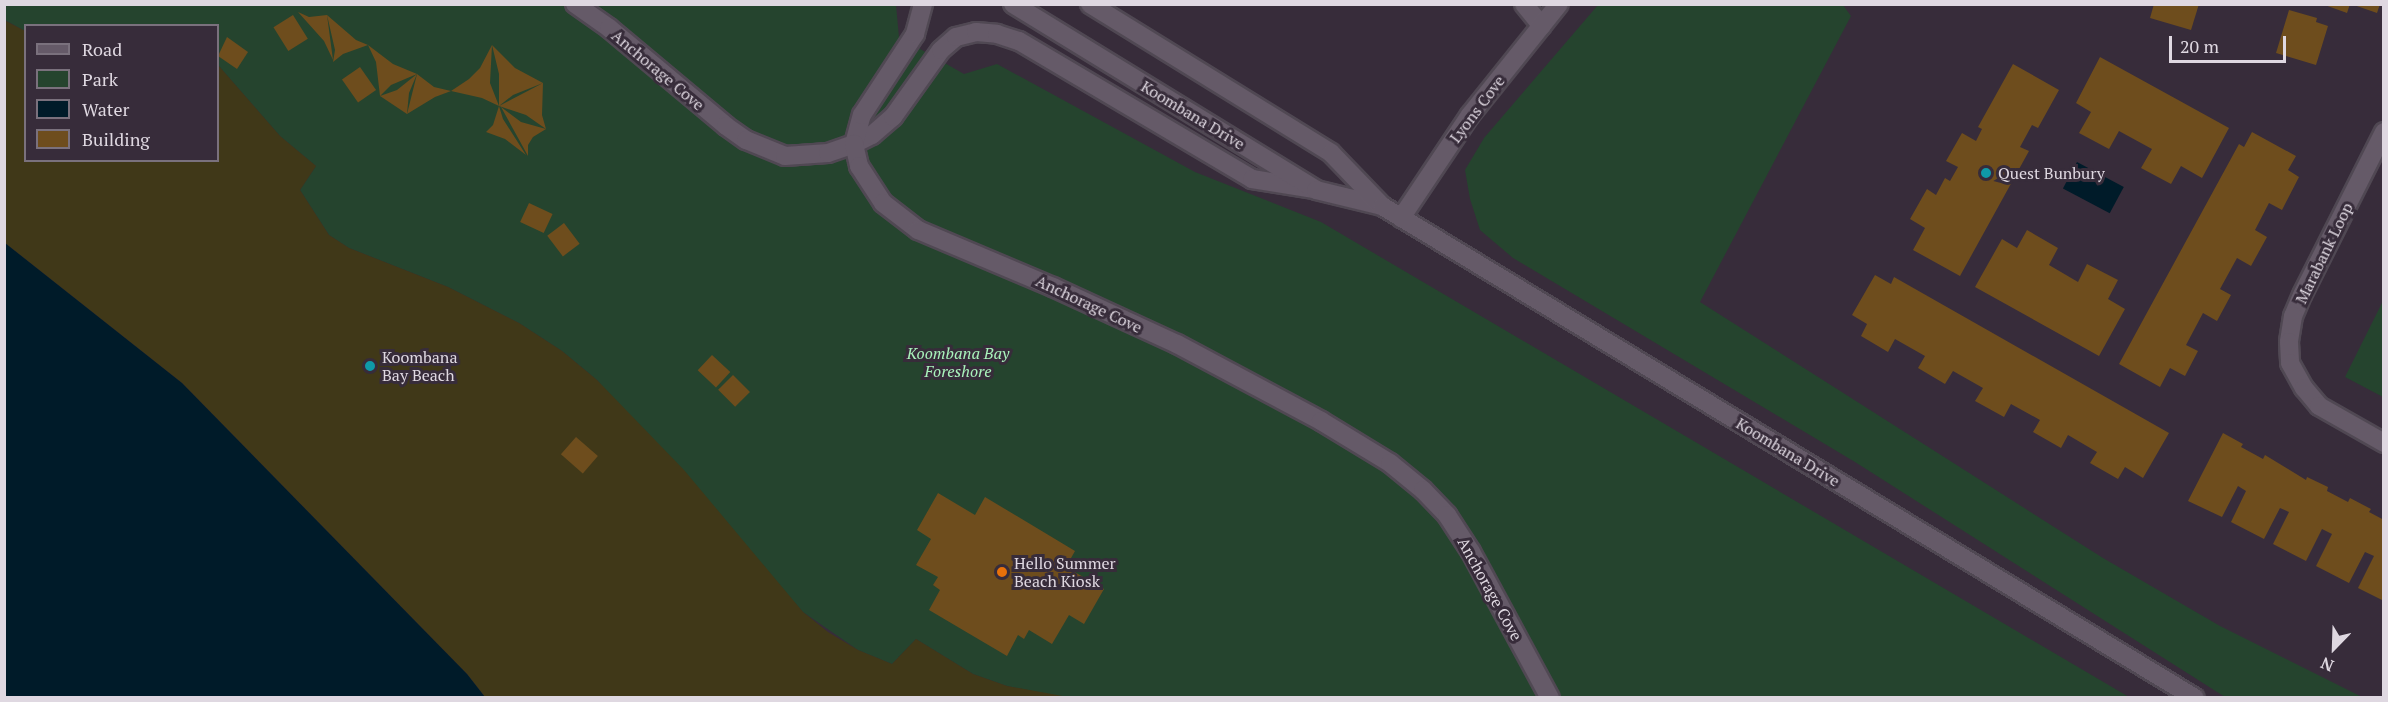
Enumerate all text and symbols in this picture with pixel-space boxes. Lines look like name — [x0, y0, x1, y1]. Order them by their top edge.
legend — [24, 24, 219, 162]
scale bar — [2172, 24, 2289, 62]
street label: Anchorage Cove — [608, 26, 708, 114]
text: 20 m — [2180, 34, 2219, 58]
text: Road — [82, 37, 122, 61]
text: Park — [82, 67, 118, 91]
street label: Lyons Cove — [1445, 72, 1509, 146]
street label: Koombana Drive — [1138, 77, 1248, 153]
text: Water — [82, 97, 129, 121]
text: Building — [82, 127, 150, 151]
place label: Quest Bunbury — [1998, 163, 2105, 183]
marker: Quest Bunbury — [1979, 166, 1993, 180]
street label: Marabank Loop — [2291, 199, 2357, 307]
street label: Anchorage Cove — [1033, 271, 1145, 337]
park label: Koombana Bay Foreshore — [907, 343, 1009, 381]
place label: Koombana Bay Beach — [382, 347, 457, 385]
marker: Koombana Bay Beach — [363, 359, 377, 373]
street label: Koombana Drive — [1733, 414, 1843, 490]
street label: Anchorage Cove — [1454, 534, 1526, 644]
place label: Hello Summer Beach Kiosk — [1014, 553, 1116, 591]
marker: Hello Summer Beach Kiosk — [995, 565, 1009, 579]
north arrow — [2304, 618, 2364, 678]
text: N — [2317, 652, 2337, 677]

